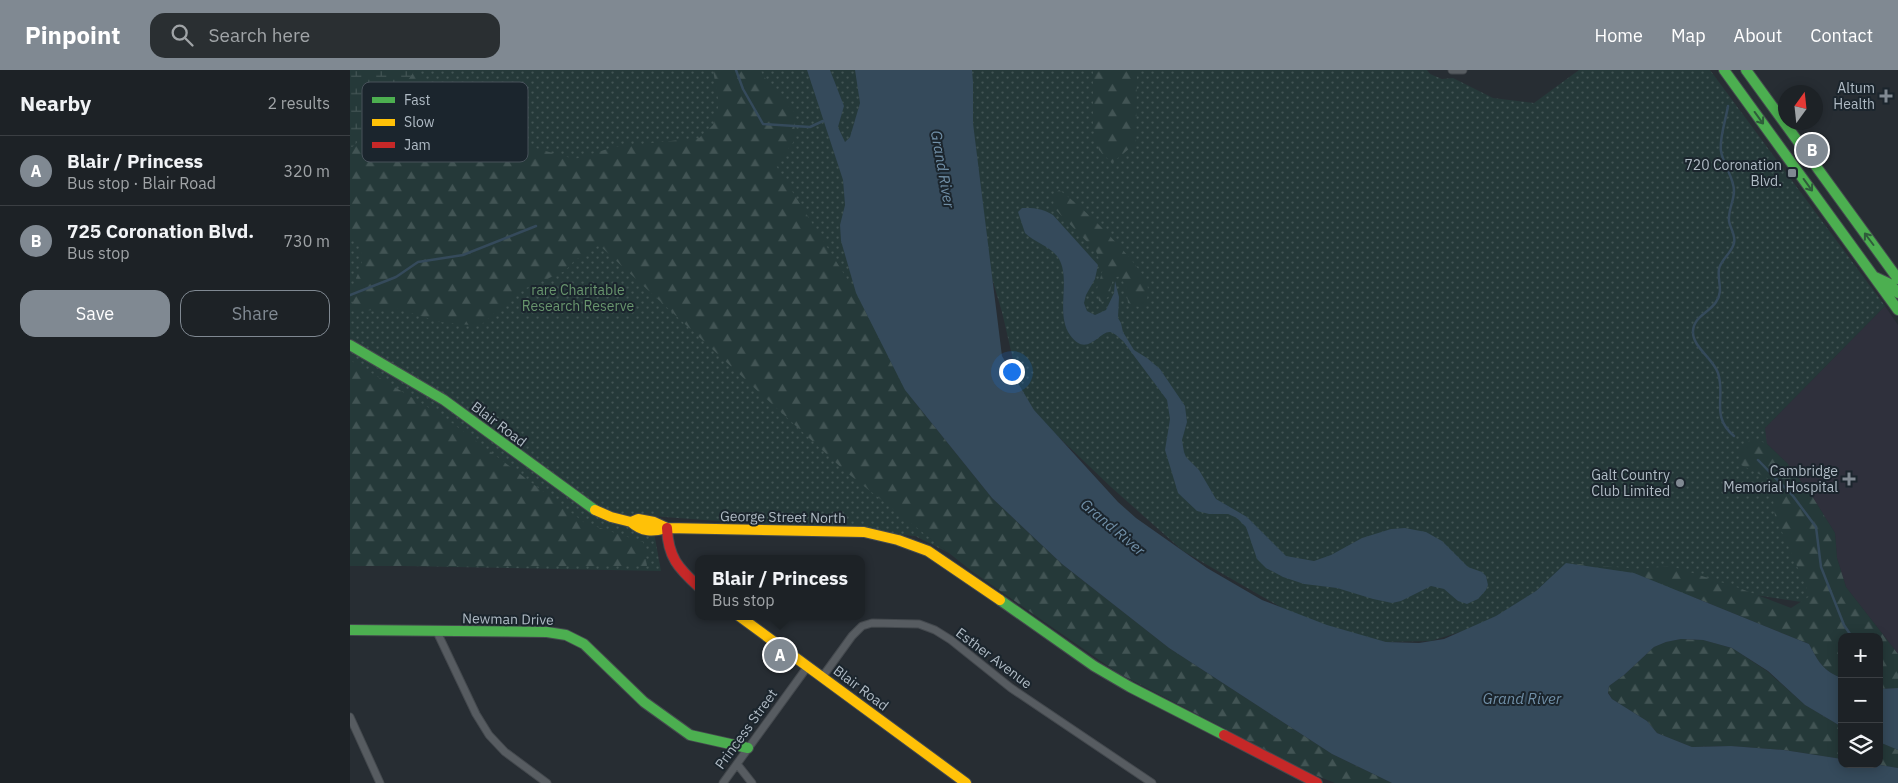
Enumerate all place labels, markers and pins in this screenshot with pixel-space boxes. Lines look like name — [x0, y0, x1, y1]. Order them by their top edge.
place label: Altum Health — [1833, 79, 1875, 113]
marker: Altum Health — [1879, 89, 1893, 103]
pin: B — [1796, 131, 1828, 169]
place label: 720 Coronation Blvd. — [1684, 156, 1782, 190]
marker: 720 Coronation Blvd. — [1786, 167, 1798, 179]
place label: Cambridge Memorial Hospital — [1723, 462, 1838, 496]
place label: Galt Country Club Limited — [1591, 466, 1670, 500]
marker: Cambridge Memorial Hospital — [1842, 472, 1856, 486]
marker: Galt Country Club Limited — [1674, 477, 1686, 489]
pin: A — [764, 636, 796, 674]

